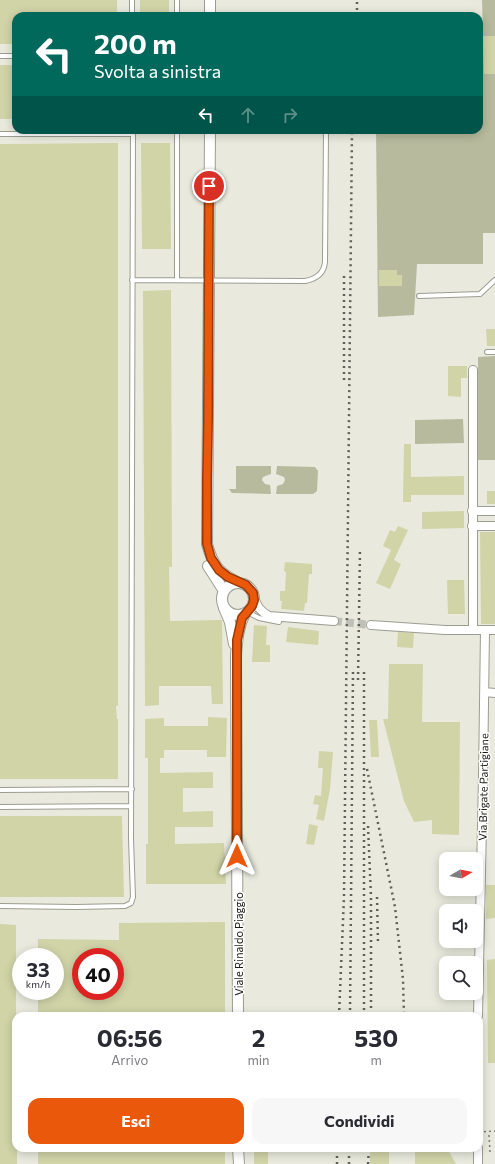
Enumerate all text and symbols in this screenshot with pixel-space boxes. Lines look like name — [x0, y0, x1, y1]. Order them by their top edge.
text: 200 m — [94, 26, 177, 60]
icon: left — [28, 28, 80, 80]
text: Svolta a sinistra — [94, 60, 221, 82]
icon: left — [195, 104, 217, 126]
icon: ahead — [237, 104, 259, 126]
icon: right — [279, 104, 301, 126]
pin — [192, 169, 226, 203]
icon: arrive — [198, 175, 220, 197]
street label: Via Brigate Partigiane — [476, 733, 490, 841]
position arrow — [216, 835, 258, 877]
north arrow — [439, 852, 483, 896]
map controls — [439, 852, 483, 1000]
street label: Viale Rinaldo Piaggio — [232, 892, 245, 996]
button: sound — [439, 904, 483, 948]
speed limit sign: 40 — [72, 948, 124, 1000]
button: search — [439, 956, 483, 1000]
text: 33 — [26, 957, 50, 981]
text: km/h — [26, 978, 50, 990]
text: 06:56 — [97, 1023, 163, 1052]
text: 2 — [252, 1023, 265, 1052]
text: 530 — [354, 1023, 398, 1052]
text: Arrivo — [111, 1052, 148, 1068]
text: min — [247, 1052, 270, 1068]
text: m — [371, 1052, 382, 1068]
button: Esci — [28, 1098, 244, 1144]
button: Condividi — [252, 1098, 467, 1144]

